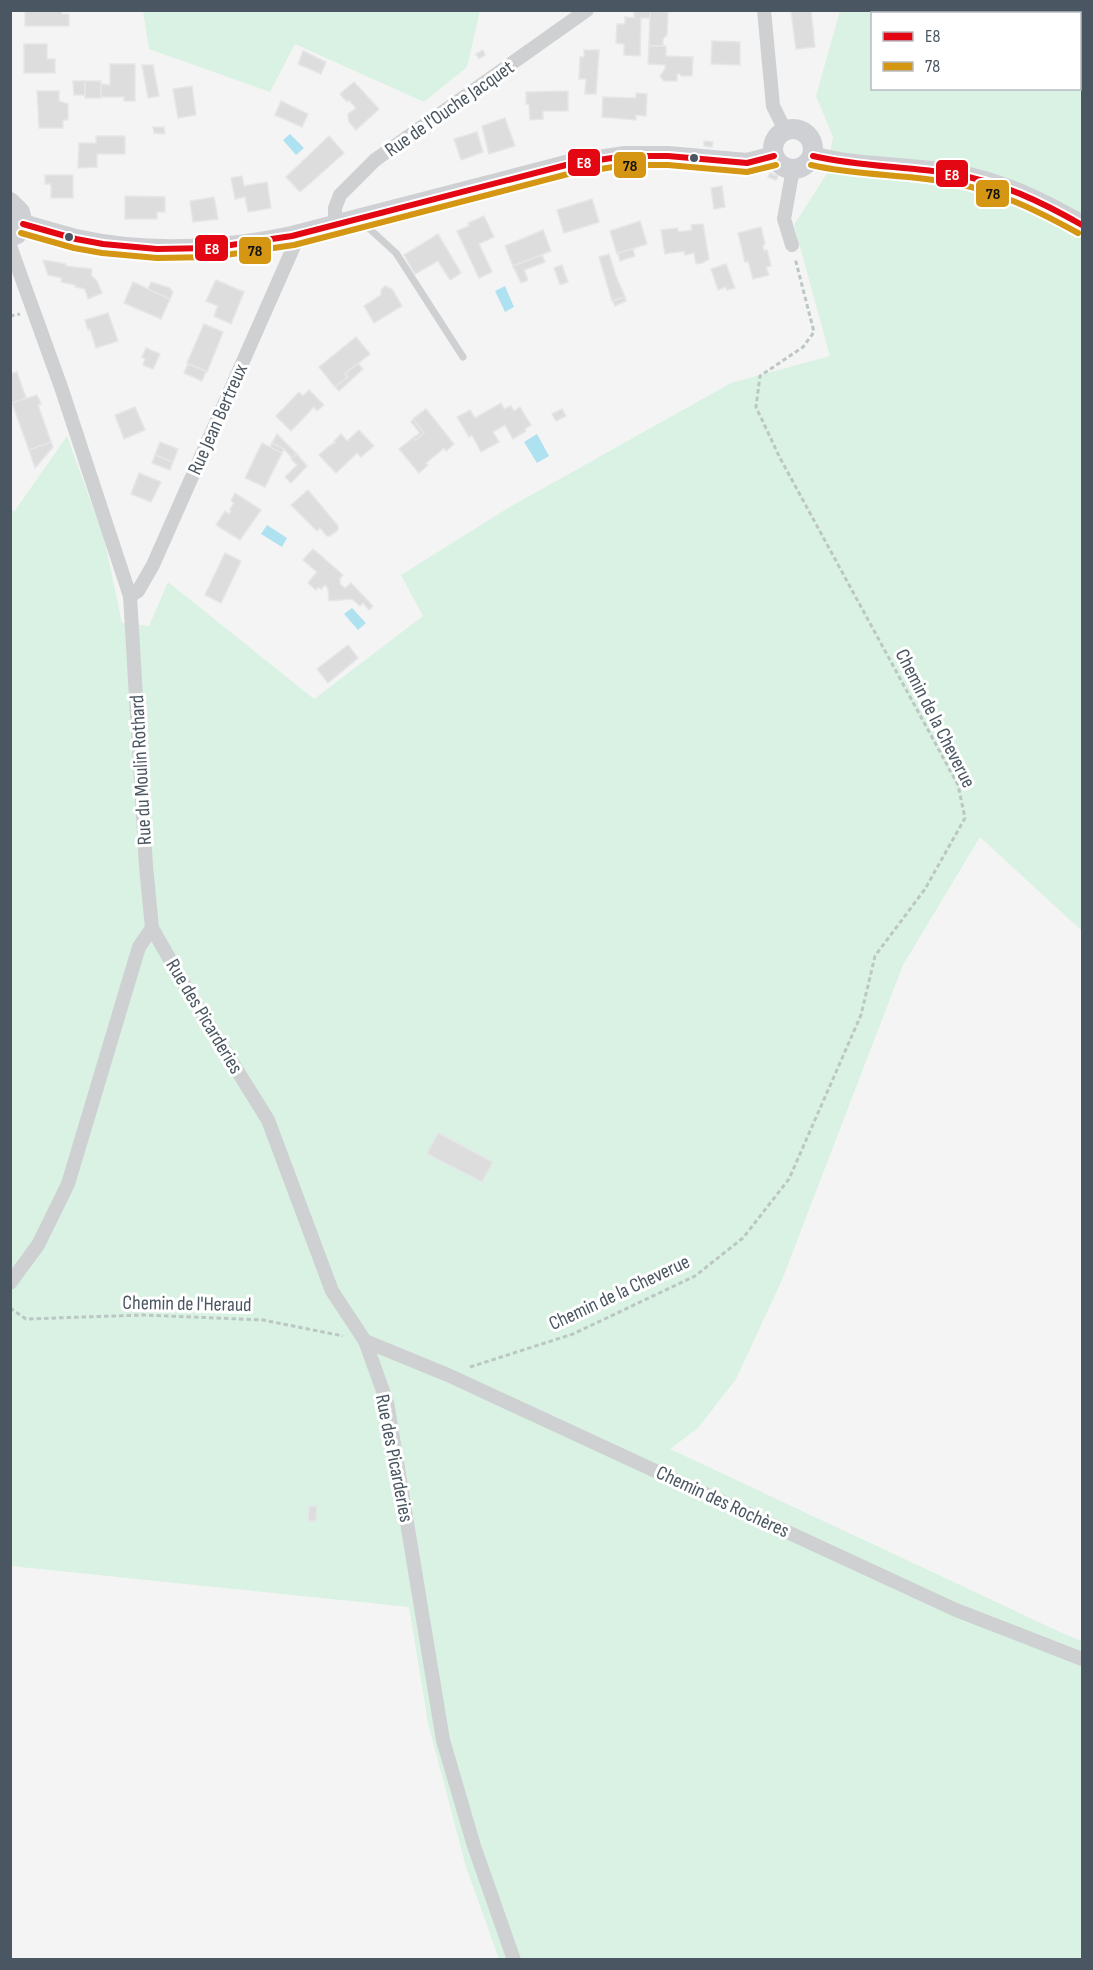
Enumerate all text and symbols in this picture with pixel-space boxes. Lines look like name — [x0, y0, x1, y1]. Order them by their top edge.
legend — [871, 12, 1081, 90]
text: E8 — [925, 26, 940, 47]
street label: Rue de l'Ouche Jacquet — [381, 55, 519, 162]
text: 78 — [925, 56, 940, 77]
line badge: E8 — [567, 148, 601, 177]
line badge: 78 — [613, 151, 647, 179]
unlabelled marker — [688, 152, 700, 164]
text: E8 — [577, 154, 592, 173]
text: 78 — [623, 157, 638, 176]
line badge: E8 — [935, 159, 969, 188]
text: E8 — [945, 166, 960, 185]
line badge: 78 — [975, 179, 1010, 208]
text: 78 — [986, 185, 1001, 204]
unlabelled marker — [63, 231, 75, 243]
line badge: E8 — [194, 234, 229, 262]
line badge: 78 — [238, 236, 272, 265]
text: E8 — [205, 240, 220, 259]
text: 78 — [248, 242, 263, 261]
street label: Rue Jean Bertreux — [183, 360, 253, 479]
street label: Chemin de la Cheverue — [890, 645, 980, 792]
street label: Rue du Moulin Rothard — [125, 694, 157, 846]
street label: Rue des Picarderies — [160, 955, 248, 1078]
street label: Chemin de la Cheverue — [545, 1250, 694, 1336]
street label: Chemin de l'Heraud — [122, 1291, 252, 1317]
street label: Rue des Picarderies — [370, 1392, 418, 1524]
street label: Chemin des Rochères — [652, 1461, 793, 1543]

